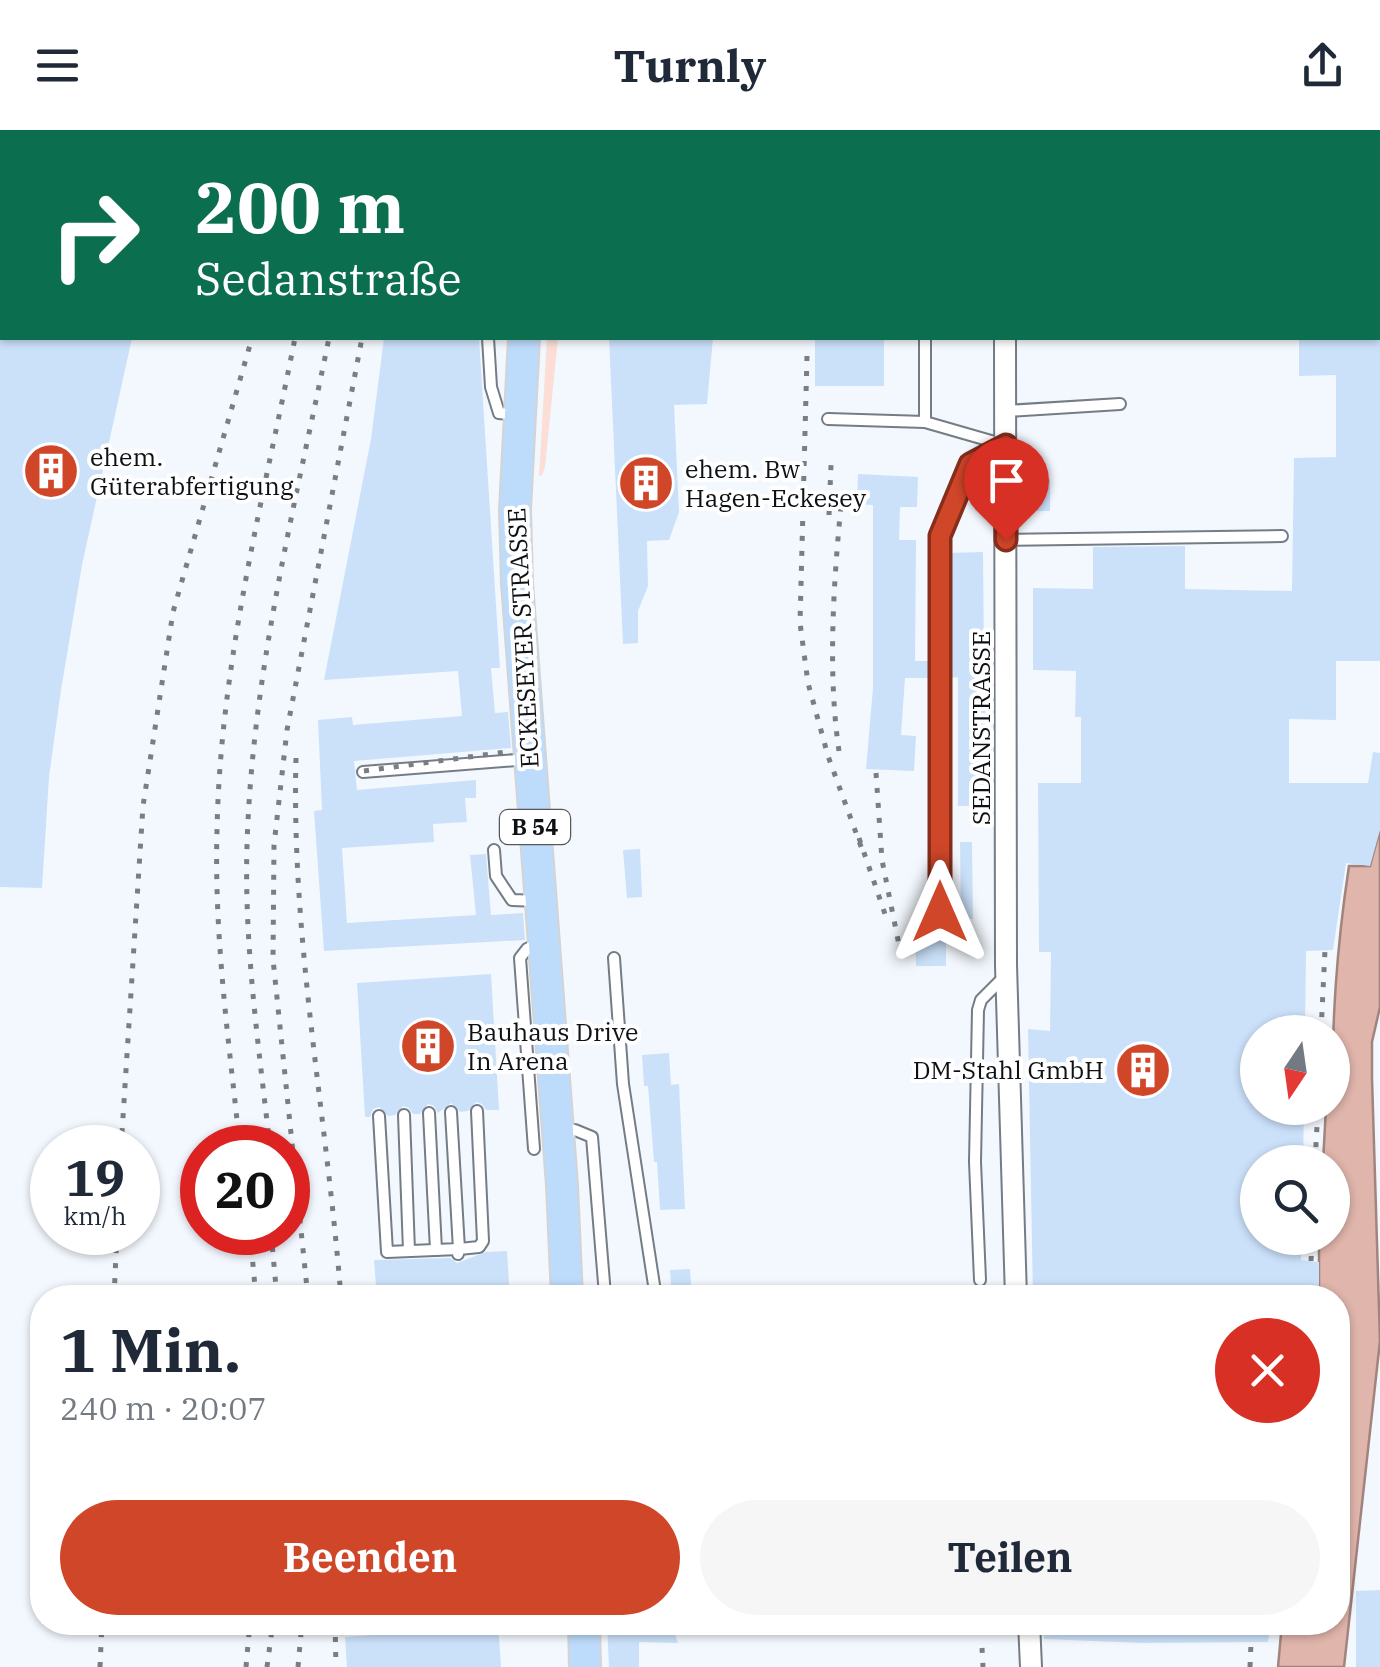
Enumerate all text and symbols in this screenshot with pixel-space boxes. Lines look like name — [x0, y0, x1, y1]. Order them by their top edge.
text: Turnly — [614, 36, 766, 94]
icon: menu — [30, 38, 85, 93]
icon: share — [1295, 38, 1350, 93]
text: 200 m — [195, 161, 405, 252]
icon: right — [30, 170, 160, 300]
text: Sedanstraße — [195, 249, 462, 307]
pin — [964, 438, 1049, 541]
place label: ehem. Güterabfertigung — [90, 440, 294, 502]
building icon: ehem. Güterabfertigung — [21, 441, 81, 501]
place label: ehem. Bw Hagen-Eckesey — [685, 452, 867, 514]
building icon: ehem. Bw Hagen-Eckesey — [616, 453, 676, 513]
icon: arrive — [979, 453, 1034, 508]
street label: ECKESEYER STRASSE — [499, 507, 546, 769]
street label: SEDANSTRASSE — [964, 631, 997, 825]
road number: B 54 — [500, 810, 570, 844]
position arrow — [888, 860, 992, 964]
place label: Bauhaus Drive In Arena — [467, 1015, 638, 1077]
north arrow — [1240, 1015, 1350, 1125]
map controls — [1240, 1015, 1350, 1255]
building icon: Bauhaus Drive In Arena — [398, 1016, 458, 1076]
building icon: DM-Stahl GmbH — [1113, 1040, 1173, 1100]
place label: DM-Stahl GmbH — [913, 1053, 1104, 1086]
speed limit sign: 20 — [180, 1125, 310, 1255]
text: 19 — [65, 1145, 125, 1210]
button: search — [1240, 1145, 1350, 1255]
text: km/h — [63, 1199, 127, 1232]
text: 1 Min. — [60, 1310, 241, 1389]
button: close — [1215, 1318, 1320, 1423]
text: 240 m · 20:07 — [60, 1387, 267, 1429]
button: Beenden — [60, 1500, 680, 1615]
button: Teilen — [700, 1500, 1320, 1615]

